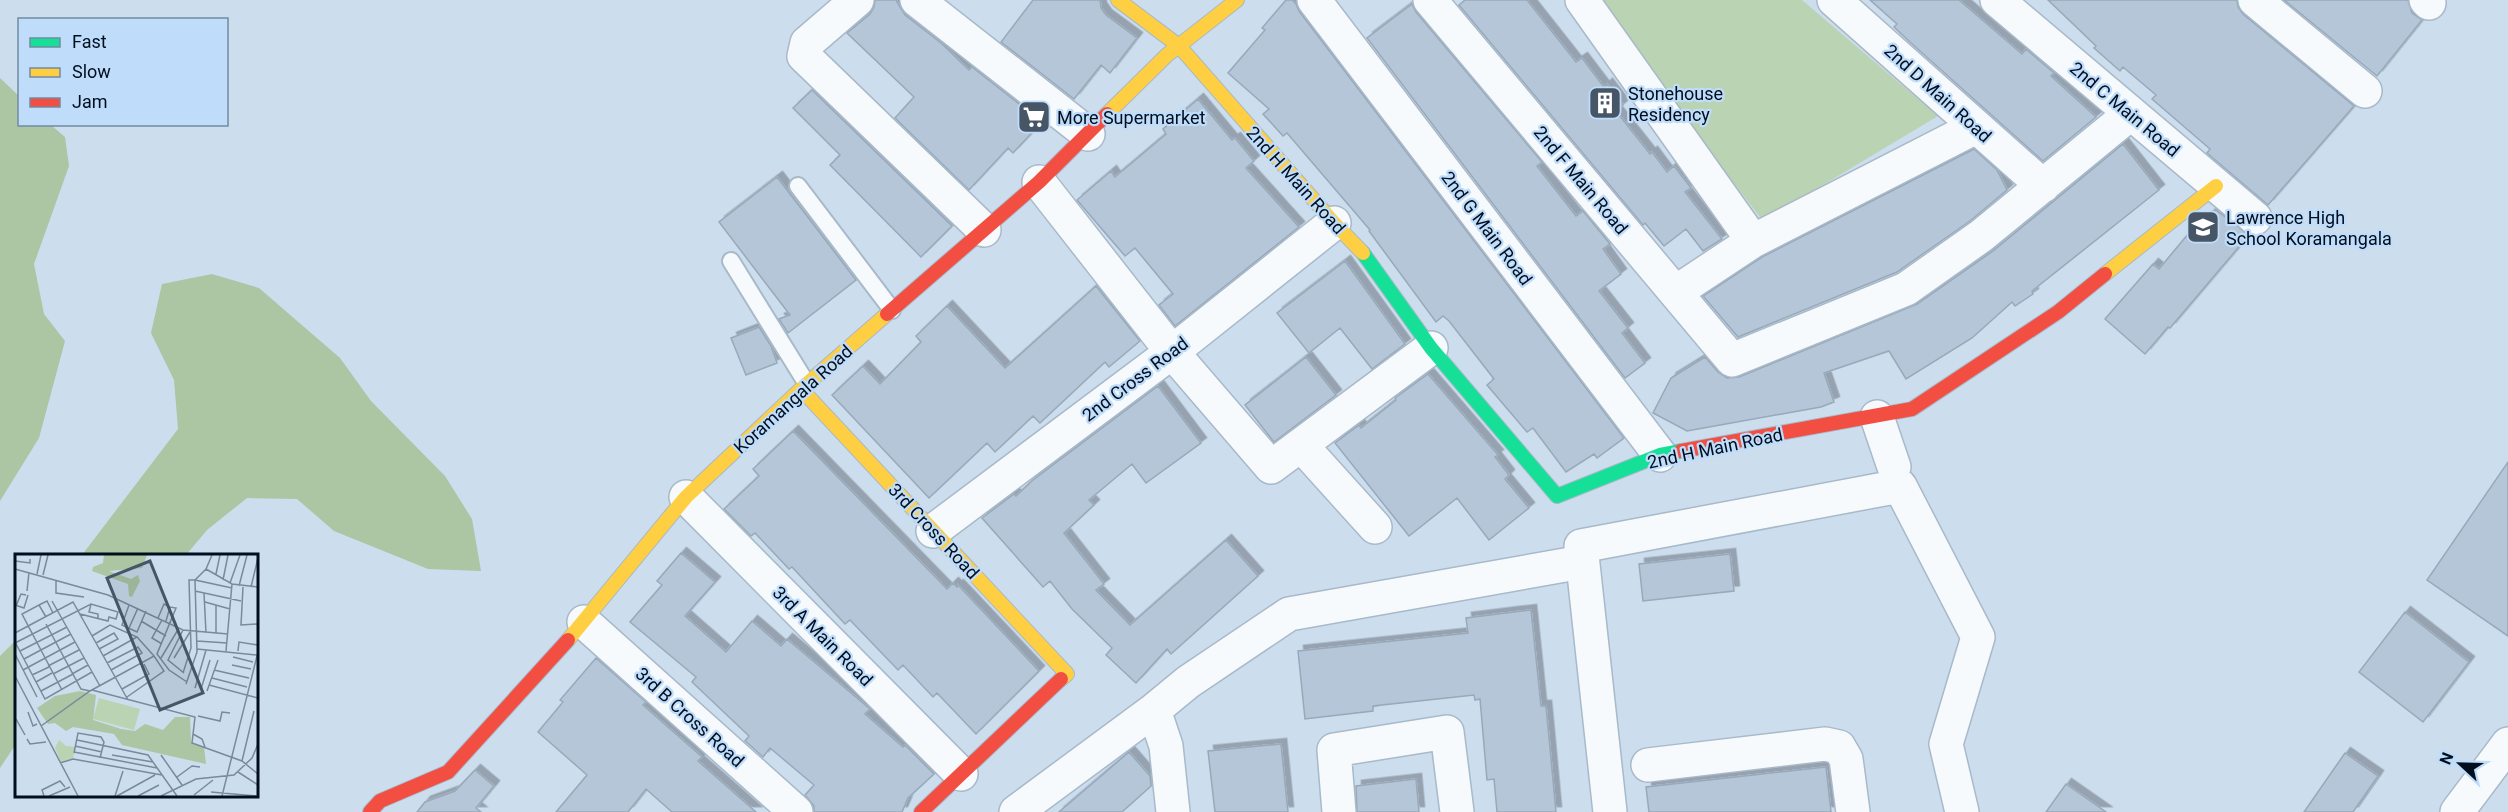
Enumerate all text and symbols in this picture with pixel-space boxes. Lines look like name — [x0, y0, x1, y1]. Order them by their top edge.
legend — [18, 18, 228, 126]
text: Fast — [72, 31, 107, 52]
street label: 2nd D Main Road — [1880, 40, 1996, 146]
street label: 2nd C Main Road — [2066, 57, 2184, 161]
text: Slow — [72, 61, 111, 82]
place label: Stonehouse Residency — [1628, 83, 1723, 125]
building icon: Stonehouse Residency — [1587, 85, 1623, 121]
text: Jam — [72, 91, 108, 112]
supermarket icon: More Supermarket — [1016, 99, 1052, 135]
place label: More Supermarket — [1057, 107, 1205, 128]
street label: 2nd H Main Road — [1242, 122, 1350, 238]
street label: 2nd F Main Road — [1530, 122, 1632, 238]
street label: 2nd G Main Road — [1437, 167, 1537, 289]
place label: Lawrence High School Koramangala — [2226, 207, 2392, 249]
school or university icon: Lawrence High School Koramangala — [2185, 209, 2221, 245]
street label: 2nd Cross Road — [1078, 332, 1192, 426]
street label: Koramangala Road — [729, 340, 857, 458]
street label: 2nd H Main Road — [1646, 423, 1784, 473]
street label: 3rd Cross Road — [884, 479, 984, 583]
inset map — [15, 554, 258, 797]
street label: 3rd A Main Road — [769, 582, 877, 690]
street label: 3rd B Cross Road — [631, 663, 749, 771]
north arrow — [2430, 734, 2490, 794]
text: N — [2436, 750, 2457, 767]

